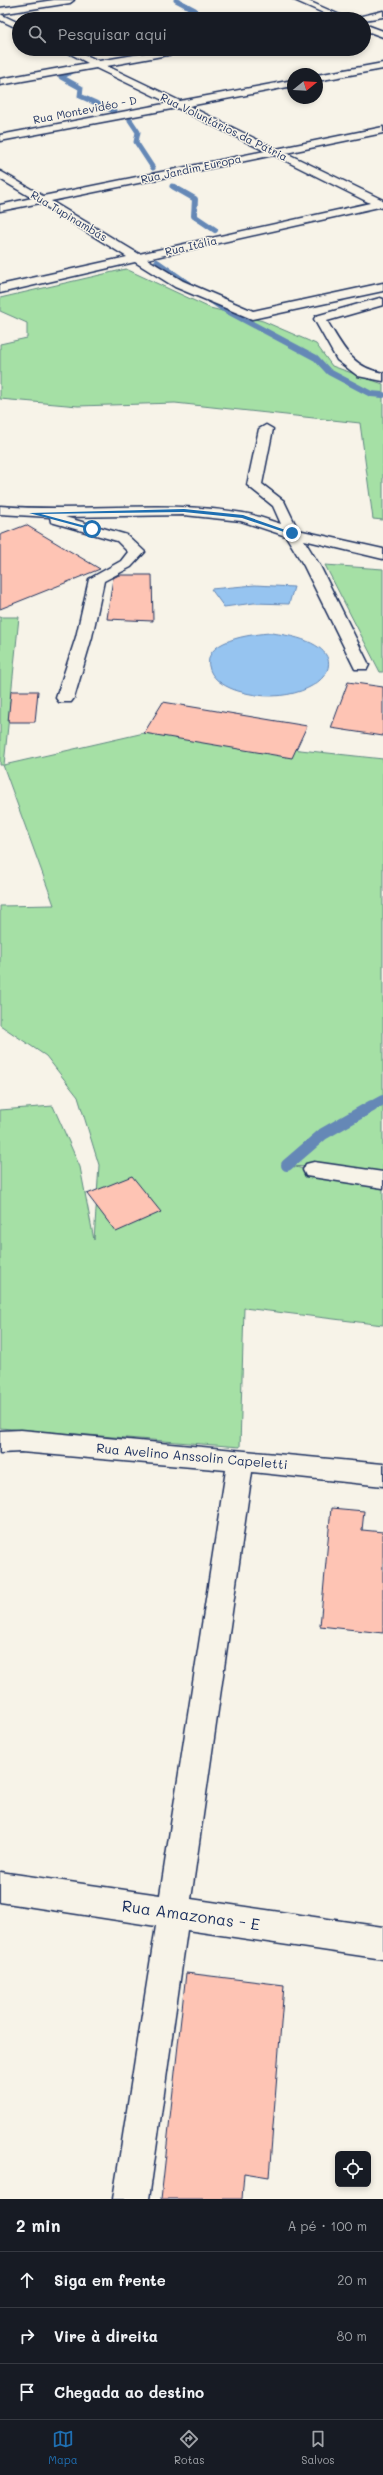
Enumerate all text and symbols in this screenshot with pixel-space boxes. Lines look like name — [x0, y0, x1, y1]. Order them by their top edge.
search box — [12, 12, 371, 56]
icon: search — [26, 23, 48, 45]
text: Pesquisar aqui — [58, 24, 167, 44]
north arrow — [287, 68, 323, 104]
street label: Rua Voluntários da Pátria — [158, 89, 290, 164]
street label: Rua Montevidéo - D — [32, 92, 138, 127]
street label: Rua Jardim Europa — [139, 150, 243, 187]
street label: Rua Tupinambás — [28, 187, 110, 244]
street label: Rua Itália — [163, 232, 219, 259]
route start — [83, 520, 101, 538]
route end — [283, 524, 301, 542]
street label: Rua Avelino Anssolin Capeletti — [96, 1439, 288, 1472]
street label: Rua Amazonas - E — [121, 1894, 261, 1935]
map controls — [335, 2151, 371, 2187]
button: locate — [335, 2151, 371, 2187]
text: 2 min — [16, 2214, 61, 2236]
text: A pé · 100 m — [287, 2217, 367, 2234]
icon: ahead — [16, 2269, 38, 2291]
text: Siga em frente — [54, 2270, 166, 2290]
text: 20 m — [337, 2271, 367, 2288]
icon: right — [16, 2325, 38, 2347]
text: Vire à direita — [54, 2326, 158, 2346]
text: 80 m — [337, 2327, 367, 2344]
icon: arrive — [16, 2381, 38, 2403]
text: Chegada ao destino — [54, 2382, 204, 2402]
tab: Mapa — [48, 2428, 78, 2467]
tab: Rotas — [174, 2428, 205, 2467]
tab: Salvos — [301, 2428, 335, 2467]

